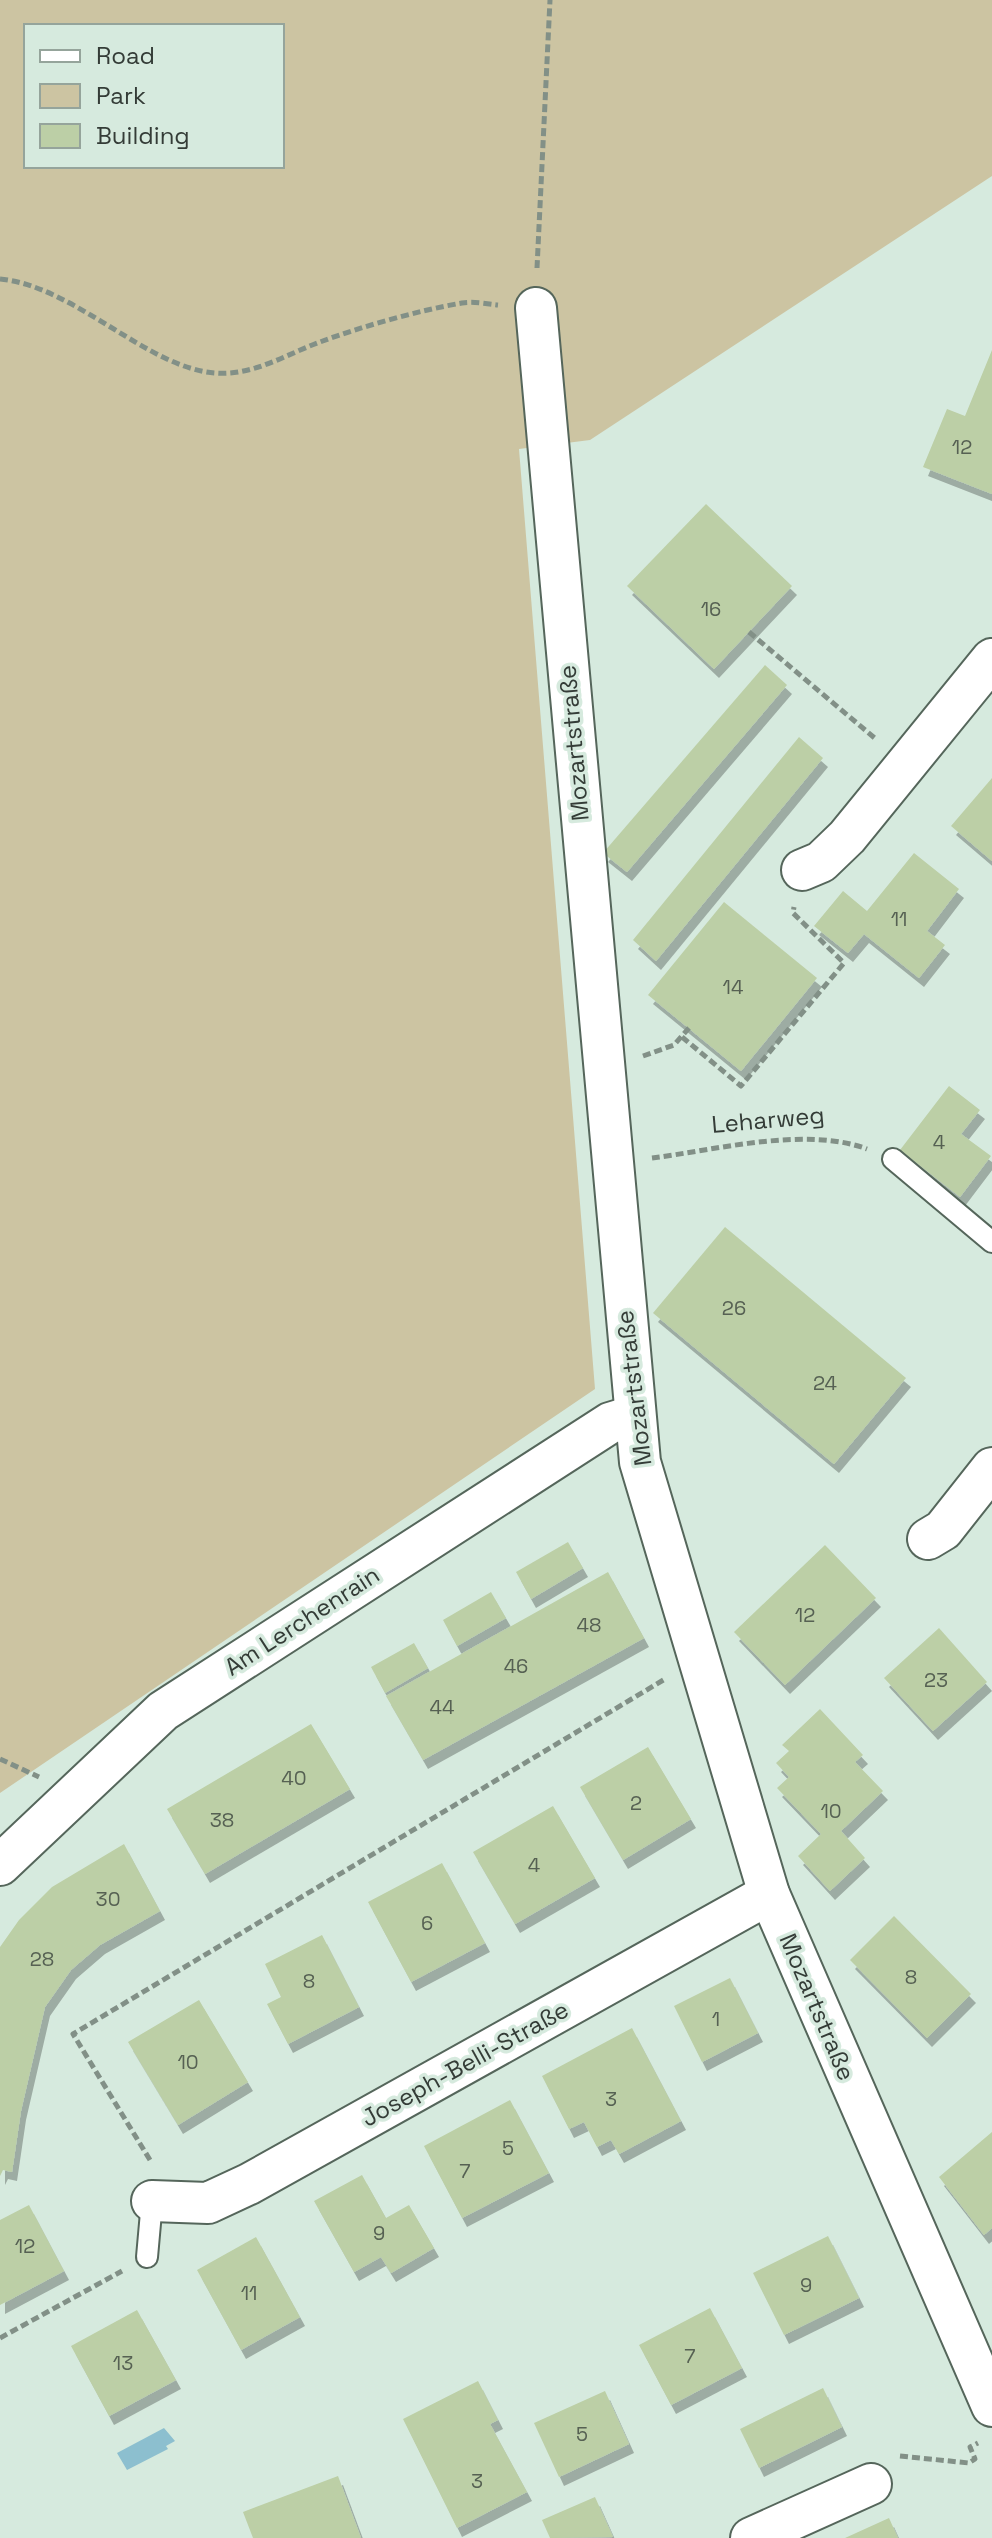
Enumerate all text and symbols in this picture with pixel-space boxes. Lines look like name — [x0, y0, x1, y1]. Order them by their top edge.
legend — [24, 24, 284, 168]
text: Road — [96, 40, 155, 71]
text: Park — [96, 80, 146, 111]
text: Building — [96, 120, 190, 151]
house number: 12 — [952, 434, 972, 460]
house number: 16 — [701, 596, 721, 622]
street label: Mozartstraße — [551, 664, 596, 822]
house number: 11 — [891, 906, 907, 932]
house number: 14 — [723, 974, 743, 1000]
street label: Leharweg — [710, 1099, 826, 1140]
house number: 4 — [933, 1129, 945, 1155]
house number: 26 — [722, 1295, 746, 1321]
street label: Mozartstraße — [609, 1308, 658, 1468]
house number: 24 — [813, 1370, 837, 1396]
street label: Am Lerchenrain — [218, 1559, 385, 1682]
house number: 12 — [795, 1602, 815, 1628]
house number: 48 — [577, 1612, 601, 1638]
house number: 46 — [504, 1653, 528, 1679]
house number: 23 — [924, 1667, 948, 1693]
house number: 44 — [430, 1694, 455, 1720]
house number: 40 — [281, 1765, 307, 1791]
house number: 2 — [630, 1790, 642, 1816]
house number: 10 — [820, 1798, 842, 1824]
house number: 38 — [210, 1807, 234, 1833]
house number: 4 — [528, 1852, 540, 1878]
house number: 30 — [96, 1886, 120, 1912]
house number: 6 — [421, 1910, 433, 1936]
street label: Mozartstraße — [773, 1929, 862, 2085]
house number: 28 — [30, 1946, 54, 1972]
house number: 8 — [905, 1964, 917, 1990]
house number: 8 — [303, 1968, 315, 1994]
street label: Joseph-Belli-Straße — [356, 1994, 574, 2133]
house number: 1 — [712, 2006, 720, 2032]
house number: 10 — [177, 2049, 199, 2075]
house number: 3 — [605, 2086, 617, 2112]
house number: 5 — [502, 2135, 514, 2161]
house number: 7 — [459, 2158, 471, 2184]
house number: 9 — [373, 2220, 385, 2246]
house number: 12 — [15, 2233, 35, 2259]
house number: 9 — [800, 2272, 812, 2298]
house number: 11 — [241, 2280, 257, 2306]
house number: 7 — [684, 2343, 696, 2369]
house number: 13 — [113, 2350, 133, 2376]
house number: 5 — [576, 2421, 588, 2447]
house number: 3 — [471, 2468, 483, 2494]

